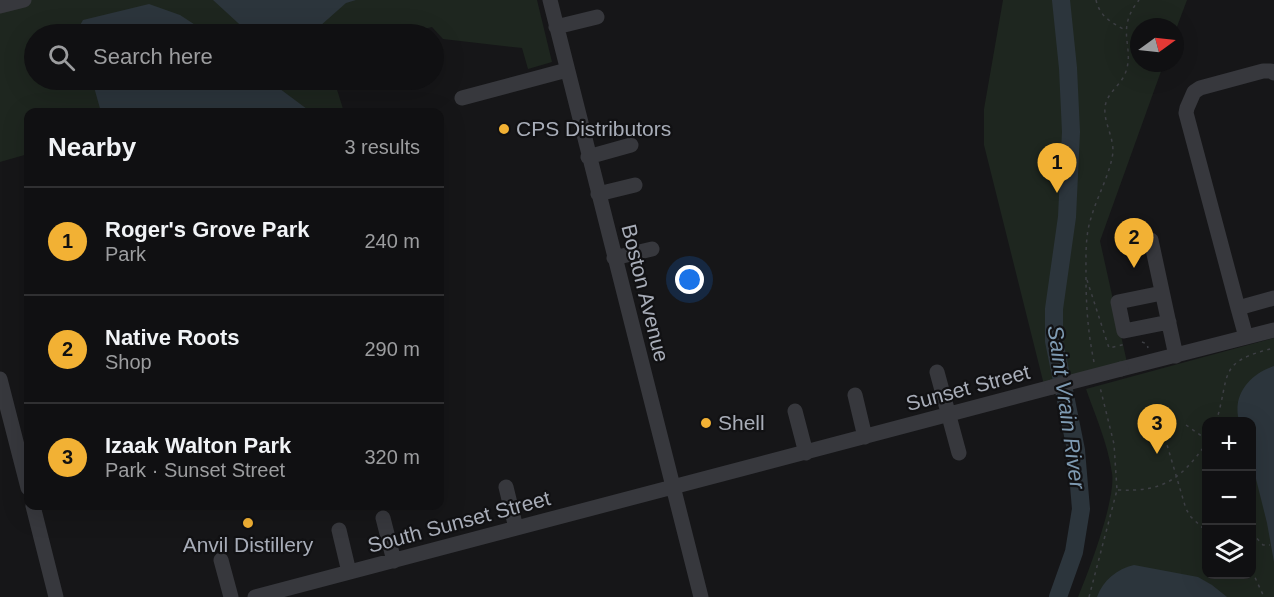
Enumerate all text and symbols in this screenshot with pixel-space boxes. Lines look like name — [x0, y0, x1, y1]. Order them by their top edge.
north arrow — [1130, 18, 1184, 72]
search box — [24, 24, 444, 90]
icon: search — [45, 41, 78, 74]
text: Search here — [93, 44, 213, 69]
place label: CPS Distributors — [516, 117, 671, 140]
marker: CPS Distributors — [497, 122, 511, 136]
text: Nearby — [48, 132, 136, 162]
text: 3 results — [344, 136, 420, 158]
pin: 1 — [1038, 144, 1076, 193]
text: Roger's Grove Park — [105, 217, 310, 242]
pin: 2 — [1114, 218, 1154, 268]
street label: Boston Avenue — [617, 222, 674, 364]
text: 1 — [62, 230, 73, 252]
text: 240 m — [364, 230, 420, 252]
text: Park — [105, 243, 146, 265]
your location — [675, 265, 704, 294]
water label: Saint Vrain River — [1043, 324, 1091, 492]
text: Native Roots — [105, 325, 239, 350]
text: 2 — [62, 338, 73, 360]
text: 290 m — [364, 338, 420, 360]
text: Shop — [105, 351, 152, 373]
street label: Sunset Street — [903, 360, 1032, 415]
pin: 3 — [1138, 404, 1176, 454]
place label: Shell — [718, 411, 765, 434]
marker: Shell — [699, 416, 713, 430]
map controls — [1202, 417, 1256, 579]
button: + — [1202, 417, 1256, 471]
text: Izaak Walton Park — [105, 433, 291, 458]
text: 3 — [62, 446, 73, 468]
text: 320 m — [364, 446, 420, 468]
text: Park · Sunset Street — [105, 459, 285, 481]
button: − — [1202, 471, 1256, 525]
street label: South Sunset Street — [365, 486, 553, 557]
marker: Anvil Distillery — [241, 516, 255, 530]
button: layers — [1202, 525, 1256, 579]
place label: Anvil Distillery — [183, 533, 314, 556]

